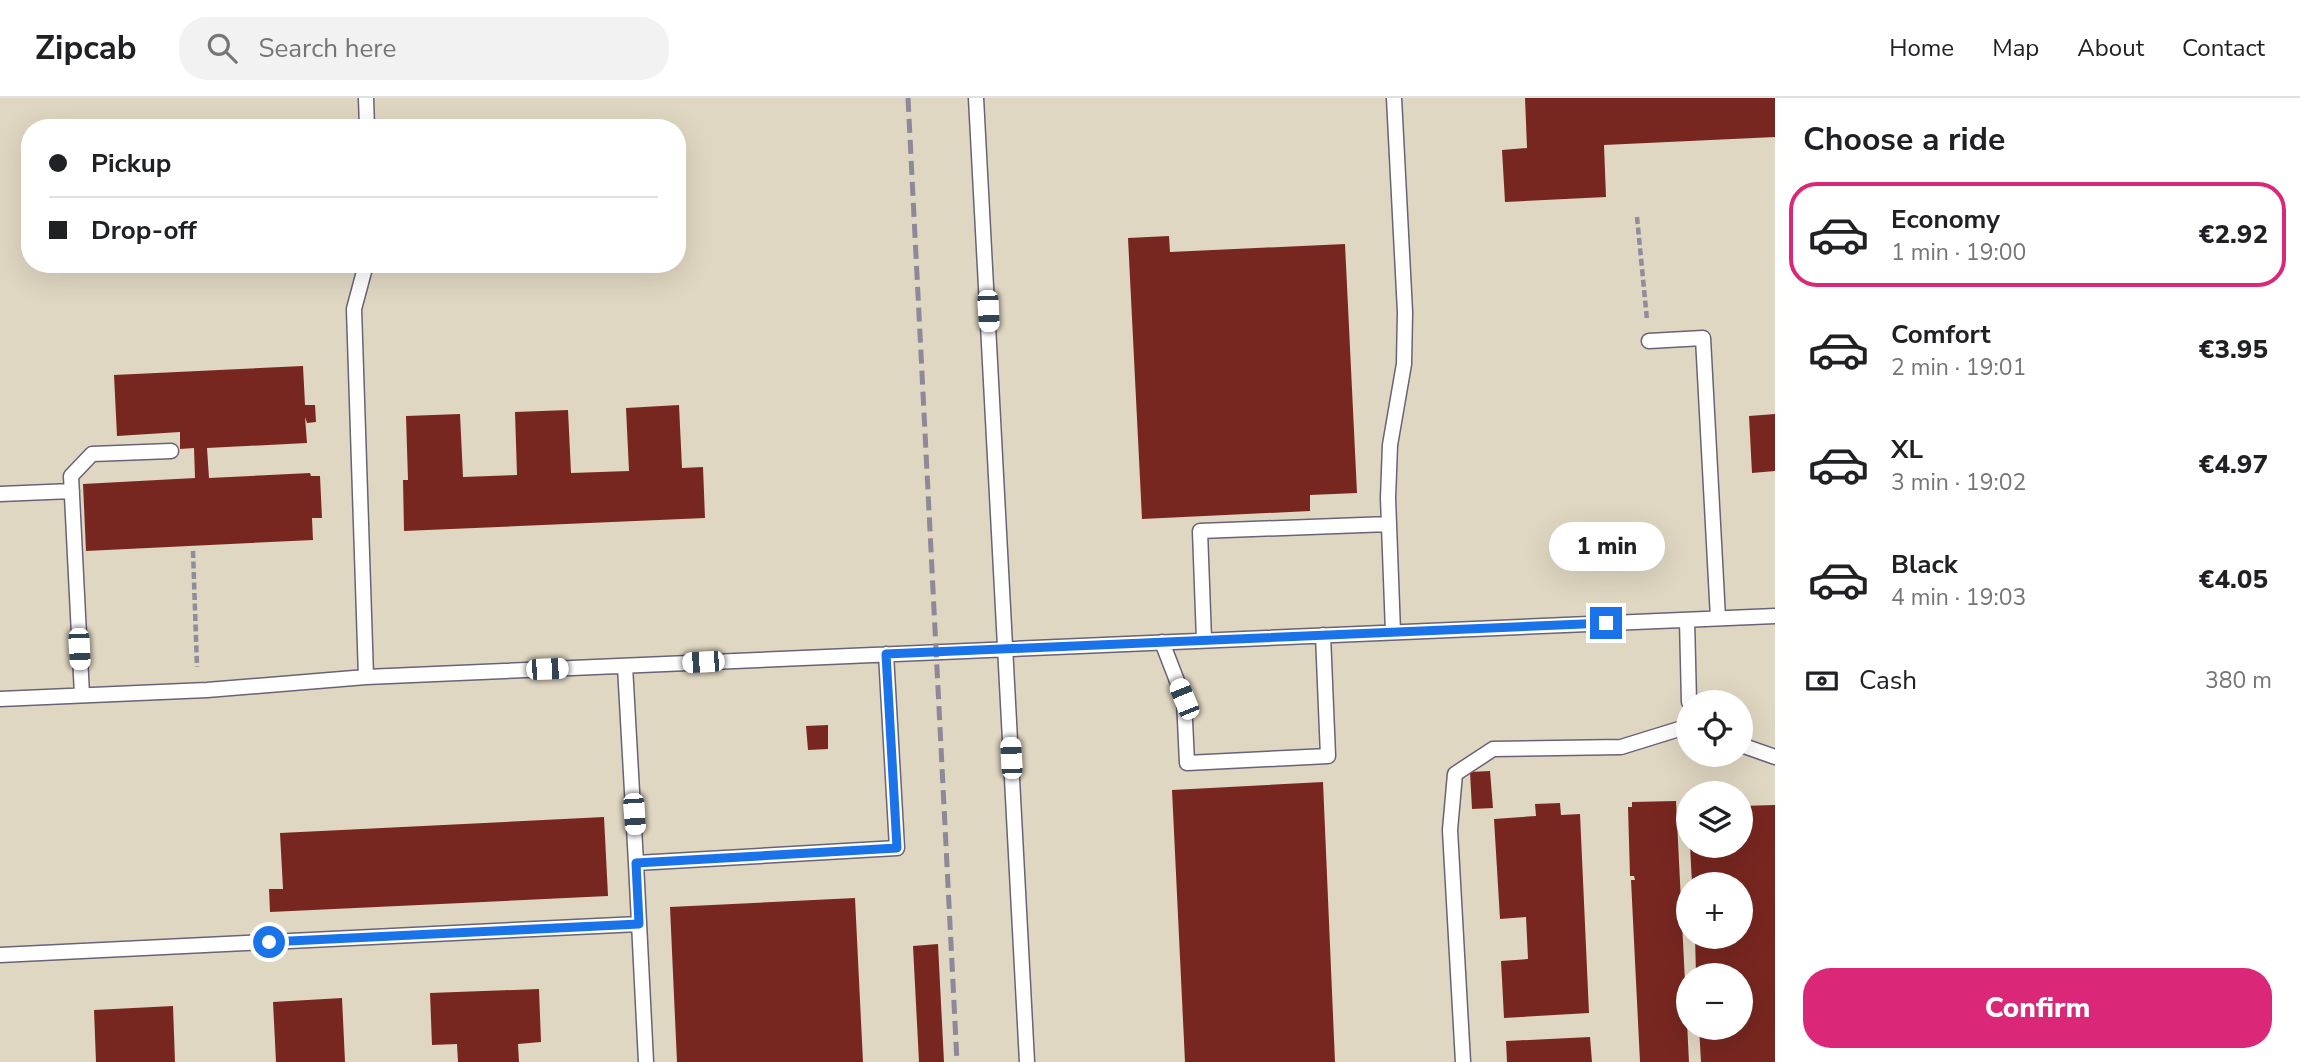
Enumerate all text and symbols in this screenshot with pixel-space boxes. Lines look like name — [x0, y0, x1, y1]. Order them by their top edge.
search box — [179, 17, 669, 80]
text: Zipcab — [35, 26, 137, 71]
icon: search — [203, 29, 241, 67]
text: Search here — [259, 31, 396, 66]
text: Home — [1889, 32, 1954, 64]
text: Map — [1992, 32, 2039, 64]
text: About — [2077, 32, 2144, 64]
text: Contact — [2182, 32, 2265, 64]
text: Choose a ride — [1803, 118, 2005, 161]
text: Pickup — [91, 146, 171, 181]
text: Economy — [1891, 202, 2000, 237]
icon: car — [1807, 203, 1870, 266]
text: Drop-off — [91, 213, 197, 248]
text: €2.92 — [2199, 217, 2268, 252]
text: 1 min · 19:00 — [1891, 237, 2026, 268]
car — [977, 289, 1000, 333]
text: Comfort — [1891, 317, 1991, 352]
icon: car — [1807, 318, 1870, 381]
text: €3.95 — [2199, 332, 2268, 367]
text: 2 min · 19:01 — [1891, 352, 2026, 383]
text: XL — [1891, 432, 1923, 467]
icon: car — [1807, 433, 1870, 496]
text: €4.97 — [2199, 447, 2268, 482]
text: 3 min · 19:02 — [1891, 467, 2026, 498]
callout: 1 min — [1548, 522, 1664, 570]
text: 1 min — [1577, 531, 1637, 562]
text: Black — [1891, 547, 1958, 582]
icon: car — [1807, 548, 1870, 611]
text: €4.05 — [2199, 562, 2268, 597]
text: 4 min · 19:03 — [1891, 582, 2026, 613]
route end — [1590, 607, 1622, 639]
car — [68, 627, 91, 671]
car — [682, 650, 725, 674]
car — [526, 658, 569, 680]
icon: cash — [1803, 662, 1841, 700]
text: Cash — [1859, 663, 1917, 698]
text: 380 m — [2205, 665, 2272, 696]
car — [1167, 676, 1202, 722]
map controls — [1676, 690, 1753, 1040]
button: locate — [1676, 690, 1753, 767]
car — [1000, 736, 1023, 780]
button: layers — [1676, 781, 1753, 858]
car — [623, 792, 646, 836]
button: + — [1676, 872, 1753, 949]
route start — [253, 926, 285, 958]
button: − — [1676, 963, 1753, 1040]
button: Confirm — [1803, 968, 2272, 1048]

